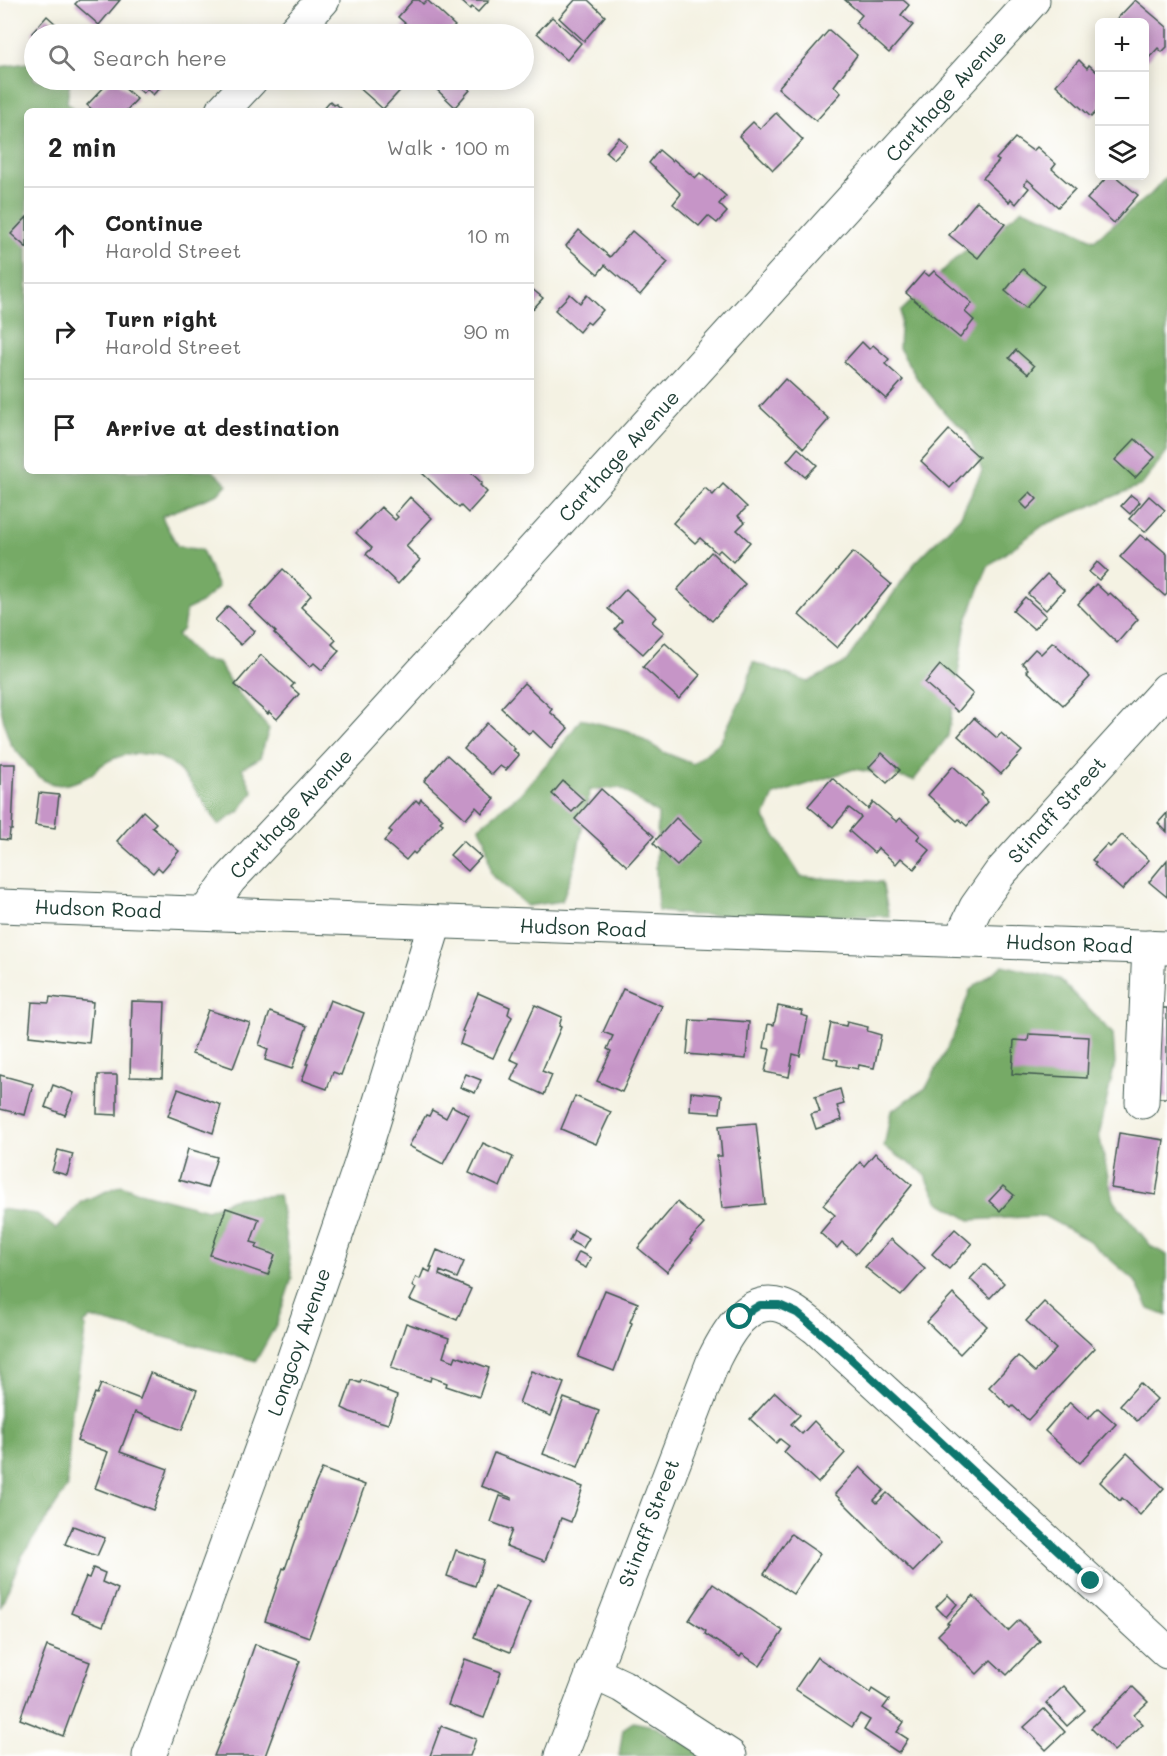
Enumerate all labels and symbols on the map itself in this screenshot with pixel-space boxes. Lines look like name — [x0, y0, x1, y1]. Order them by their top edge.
street label: Carthage Avenue — [879, 24, 1011, 167]
street label: Carthage Avenue — [552, 384, 684, 527]
street label: Carthage Avenue — [223, 743, 357, 884]
street label: Stinaff Street — [1001, 750, 1111, 868]
street label: Hudson Road — [34, 893, 162, 923]
street label: Hudson Road — [519, 912, 647, 942]
street label: Hudson Road — [1005, 928, 1133, 958]
street label: Longcoy Avenue — [261, 1264, 336, 1419]
route start — [726, 1303, 752, 1329]
street label: Stinaff Street — [612, 1455, 684, 1590]
route end — [1077, 1567, 1103, 1593]

